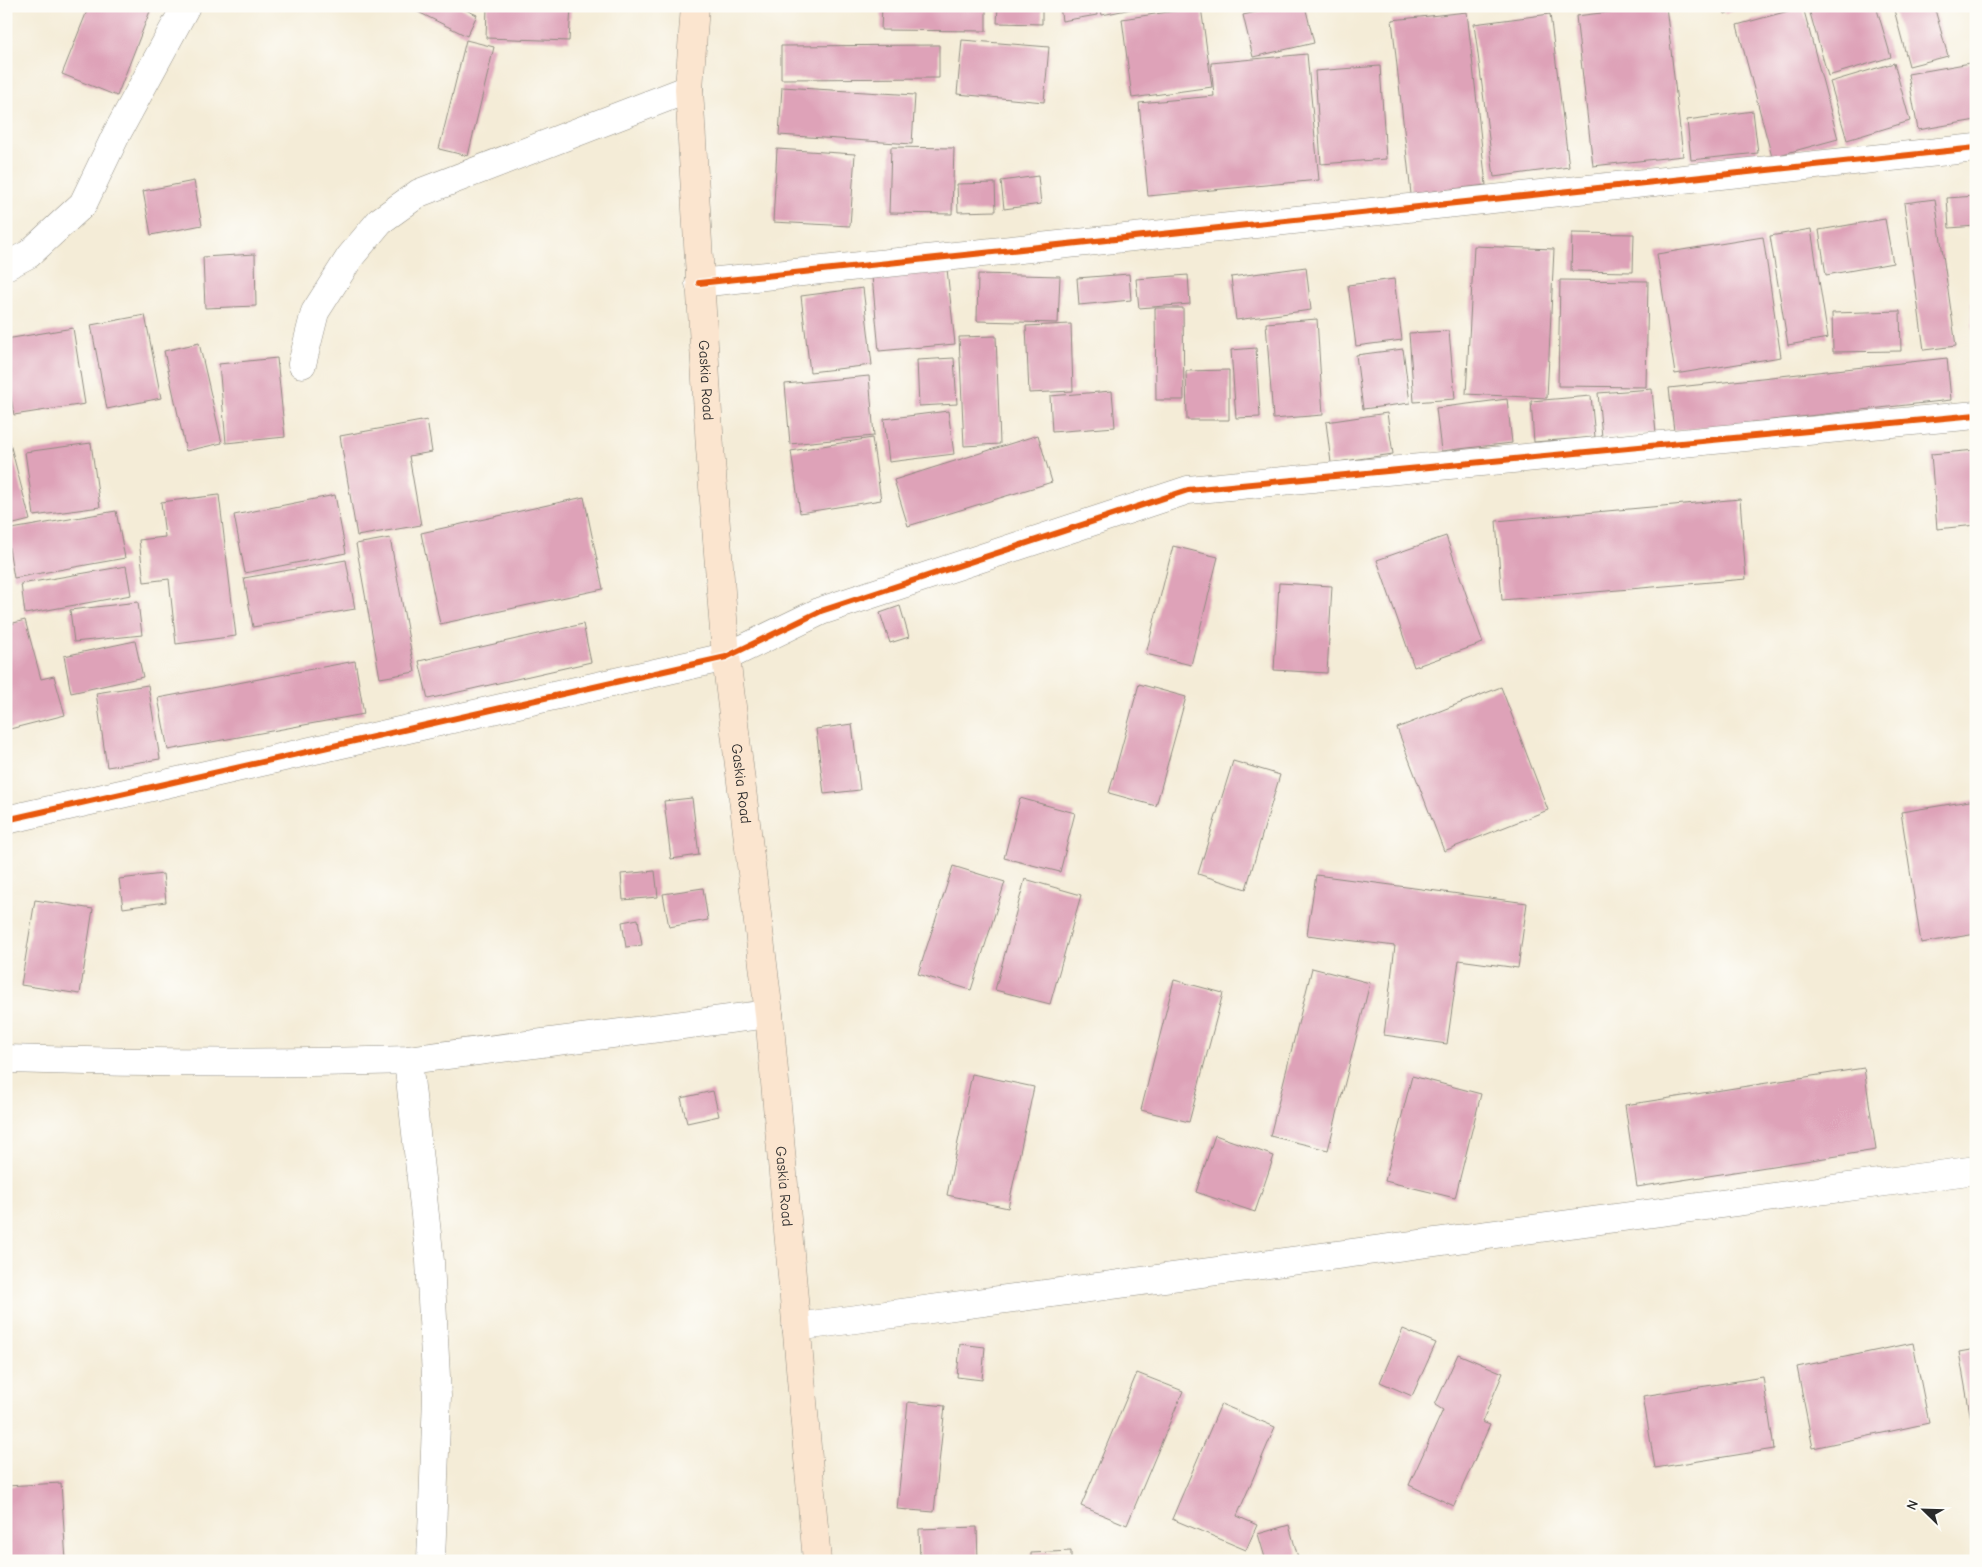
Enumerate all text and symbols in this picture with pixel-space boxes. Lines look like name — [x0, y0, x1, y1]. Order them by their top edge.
street label: Gaskia Road — [695, 340, 717, 421]
street label: Gaskia Road — [727, 743, 755, 825]
street label: Gaskia Road — [772, 1145, 797, 1227]
north arrow — [1900, 1484, 1950, 1534]
text: N — [1903, 1498, 1922, 1513]

